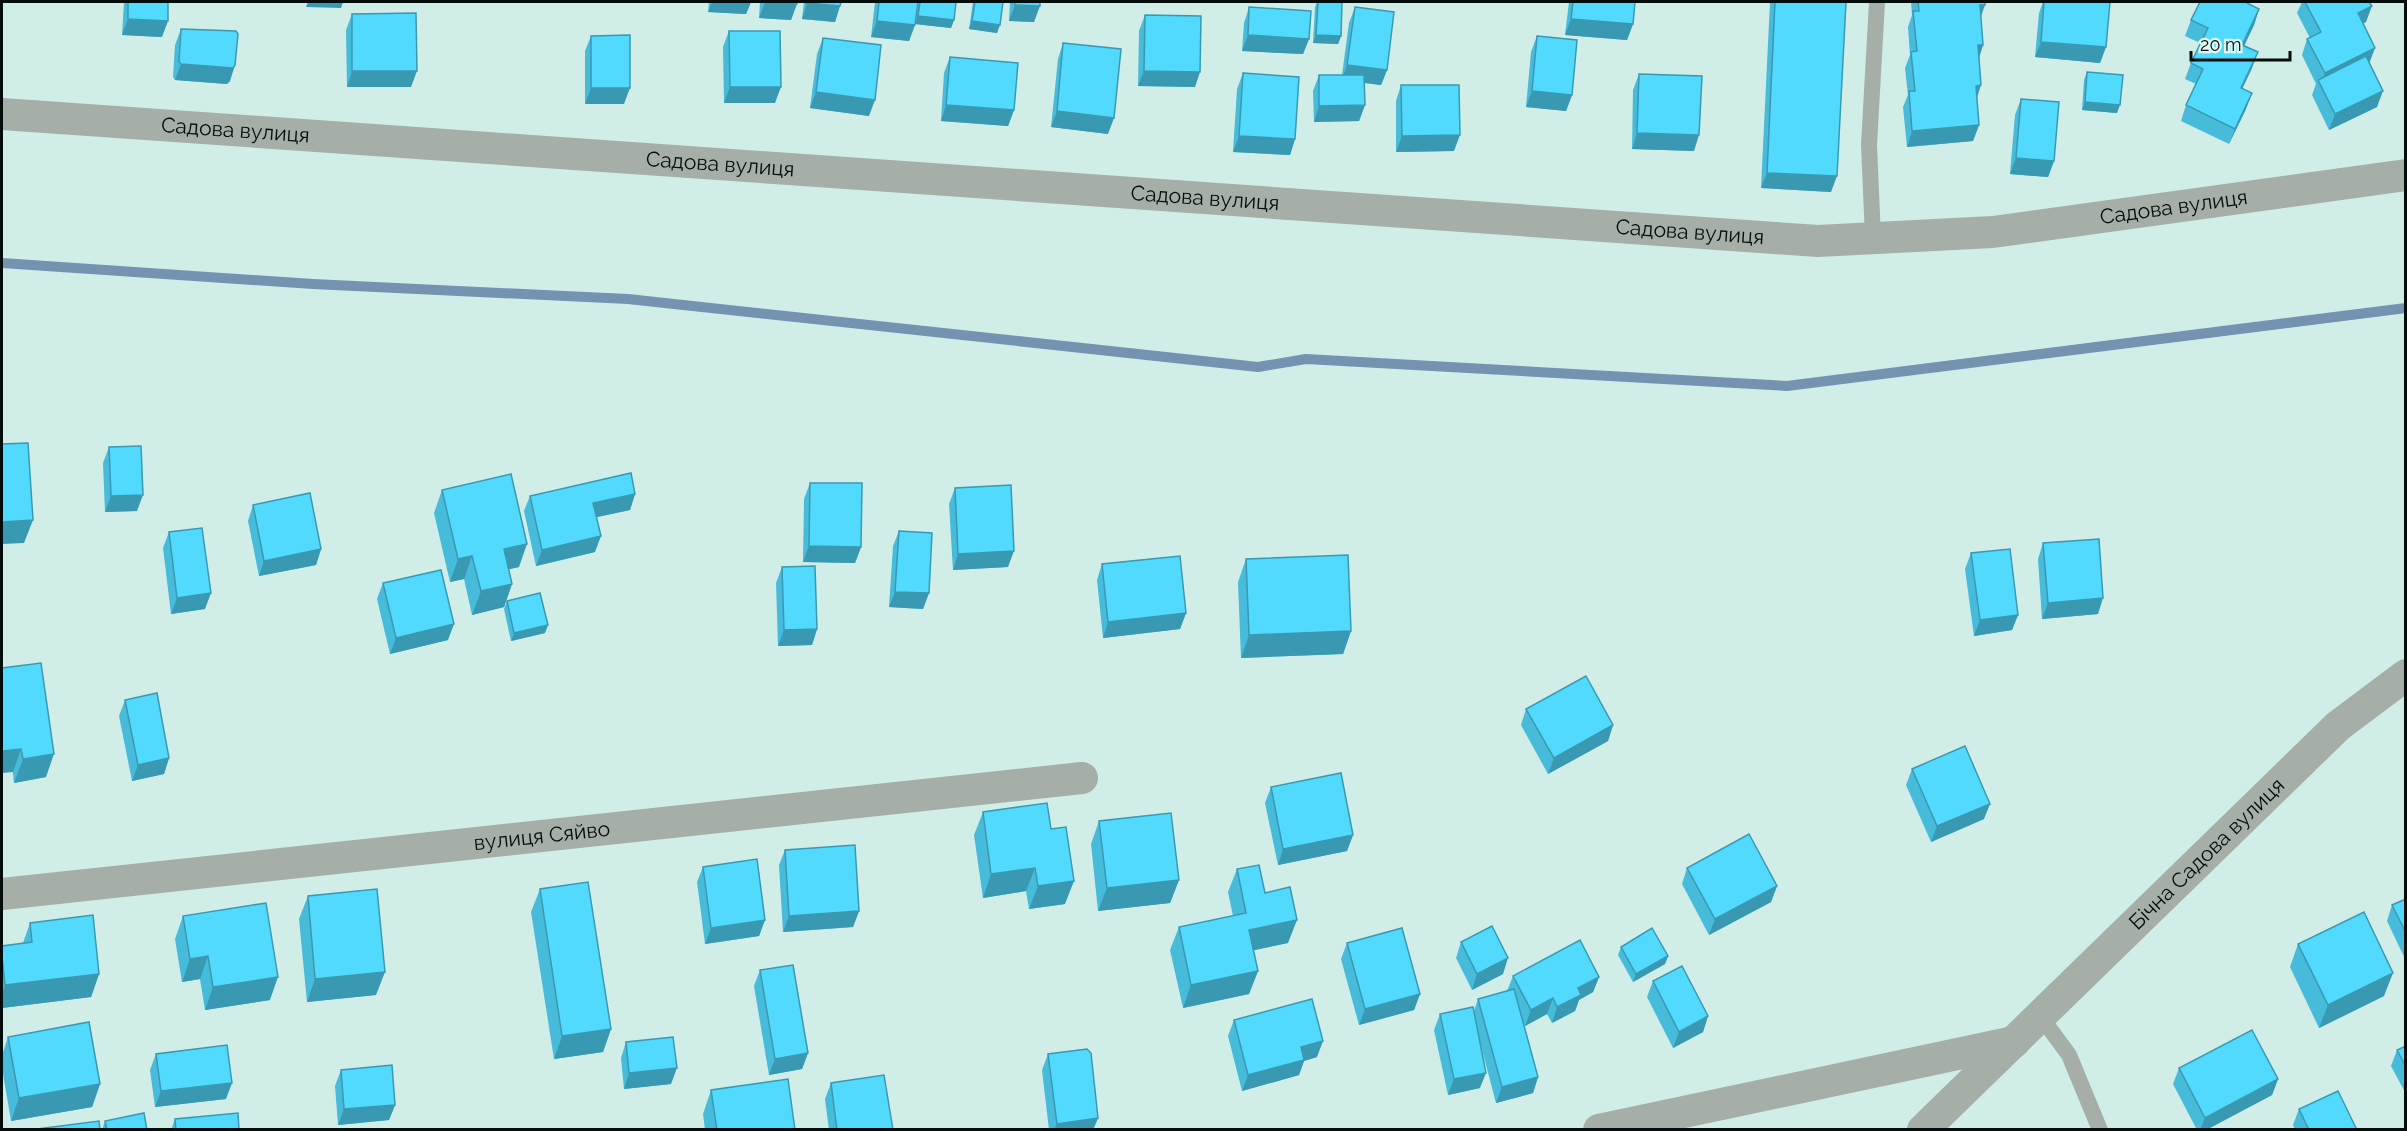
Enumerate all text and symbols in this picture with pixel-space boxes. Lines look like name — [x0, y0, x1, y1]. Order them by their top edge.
scale bar — [2191, 24, 2290, 62]
text: 20 m — [2200, 34, 2242, 55]
street label: Садова вулиця — [160, 112, 311, 147]
street label: Садова вулиця — [645, 146, 795, 181]
street label: Садова вулиця — [1130, 180, 1280, 215]
street label: Садова вулиця — [2098, 184, 2249, 229]
street label: Садова вулиця — [1615, 214, 1765, 249]
street label: Бічна Садова вулиця — [2124, 772, 2289, 935]
street label: вулиця Сяйво — [472, 816, 611, 855]

